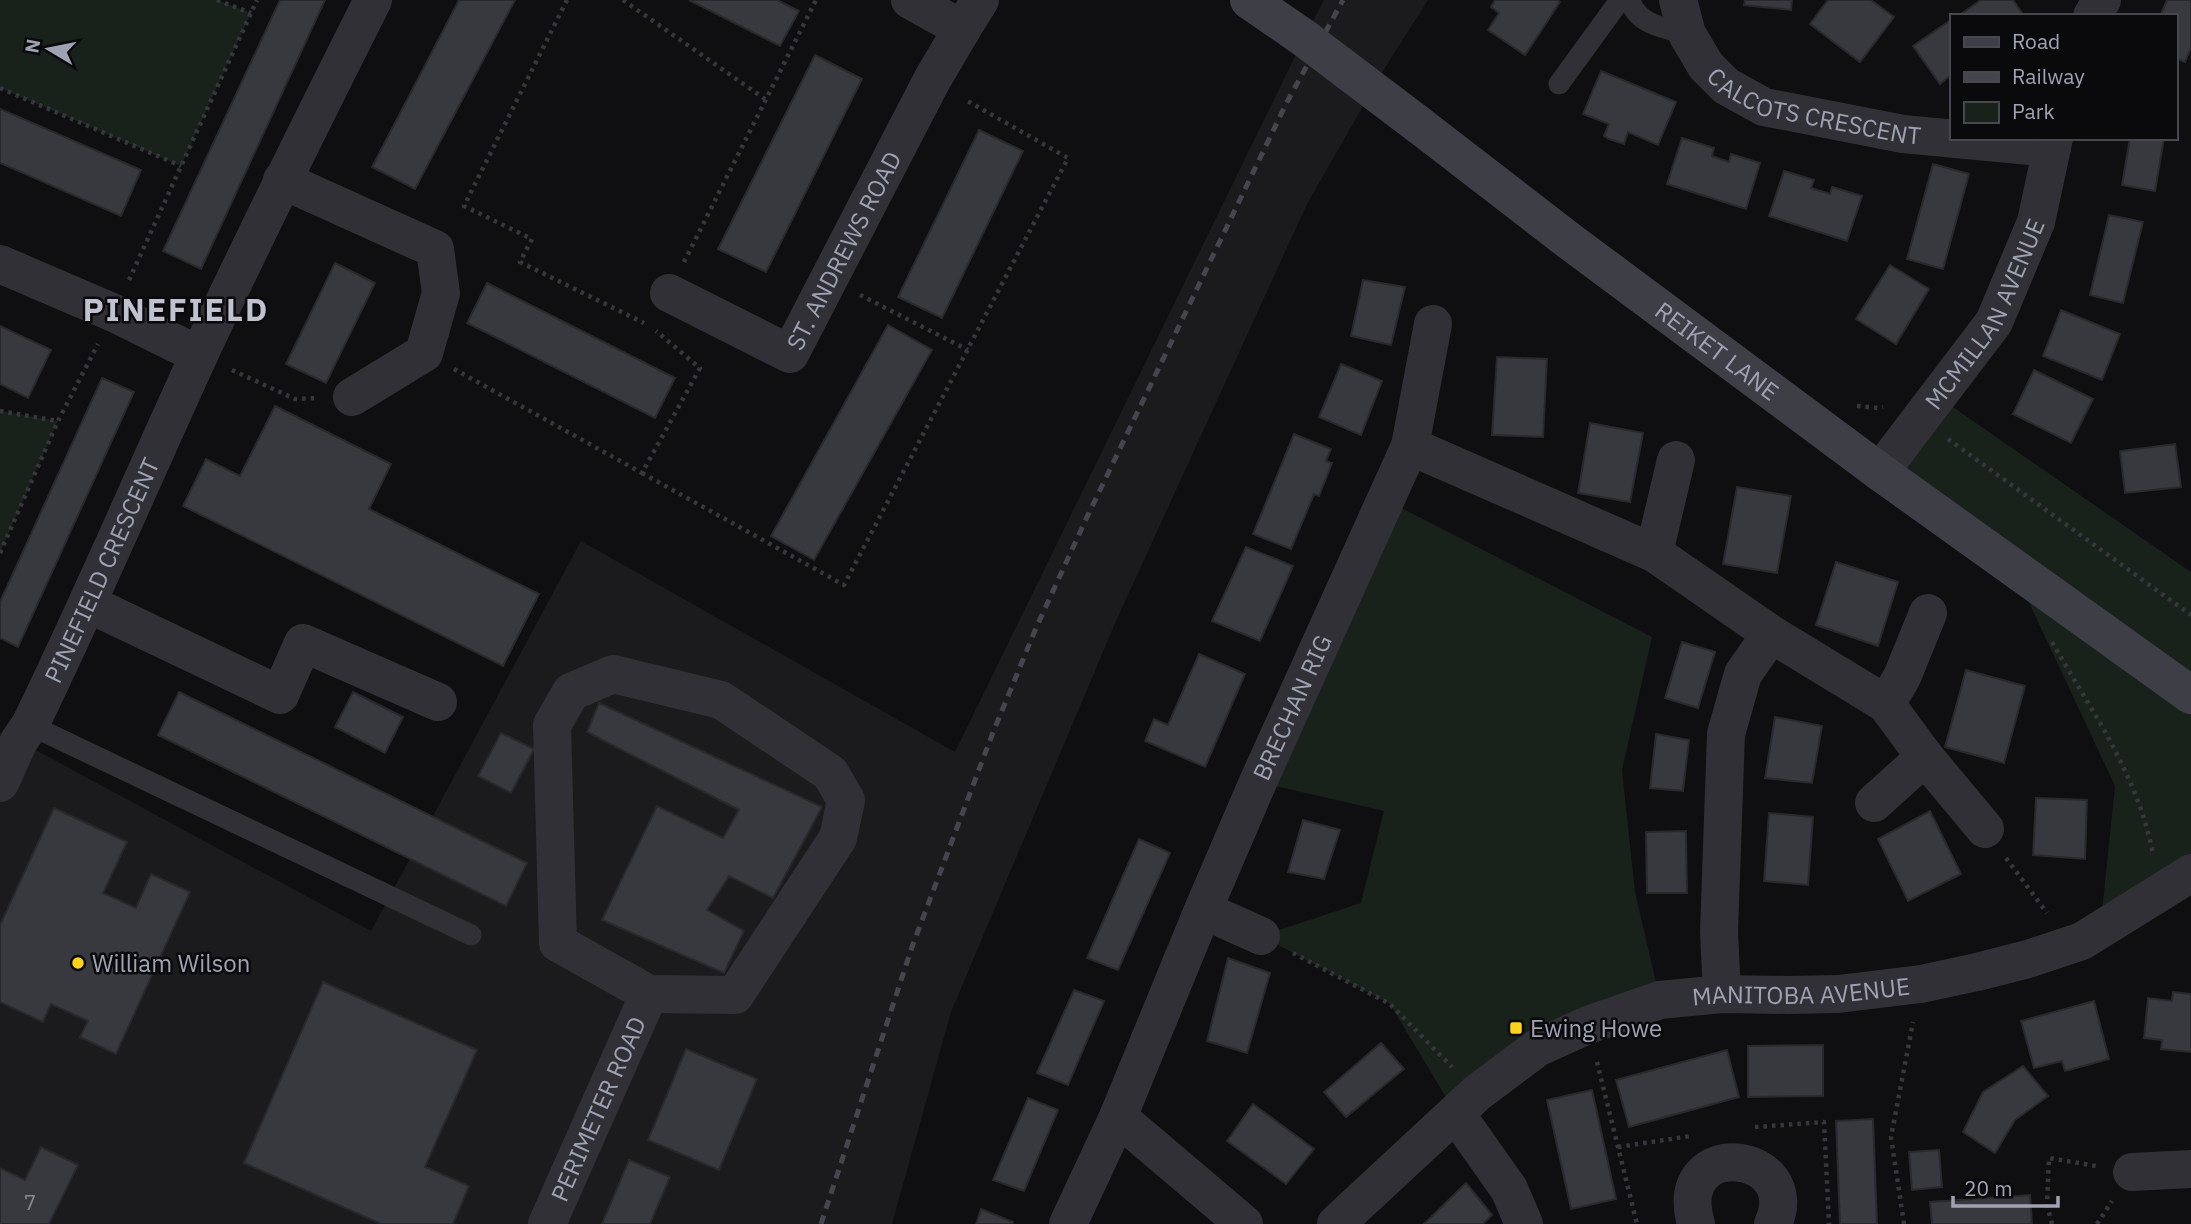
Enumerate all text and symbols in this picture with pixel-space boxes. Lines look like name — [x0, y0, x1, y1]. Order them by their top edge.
north arrow — [14, 14, 84, 84]
legend — [1950, 14, 2177, 140]
text: Road — [2012, 27, 2060, 55]
text: N — [19, 37, 45, 55]
street label: CALCOTS CRESCENT — [1700, 60, 1923, 152]
text: Railway — [2012, 62, 2085, 90]
text: Park — [2012, 97, 2055, 125]
street label: ST. ANDREWS ROAD — [779, 146, 908, 355]
street label: MCMILLAN AVENUE — [1917, 214, 2052, 416]
district label: PINEFIELD — [83, 288, 269, 330]
street label: REIKET LANE — [1649, 294, 1785, 407]
street label: PINEFIELD CRESCENT — [37, 452, 167, 688]
street label: BRECHAN RIG — [1245, 629, 1339, 785]
place label: William Wilson — [92, 947, 250, 979]
marker: William Wilson — [70, 955, 86, 971]
street label: MANITOBA AVENUE — [1691, 969, 1912, 1013]
street label: PERIMETER ROAD — [543, 1011, 653, 1206]
place label: Ewing Howe — [1530, 1012, 1662, 1044]
marker: Ewing Howe — [1508, 1020, 1524, 1036]
scale bar — [1953, 1164, 2058, 1208]
text: 20 m — [1964, 1174, 2013, 1202]
house number: 7 — [24, 1188, 36, 1216]

